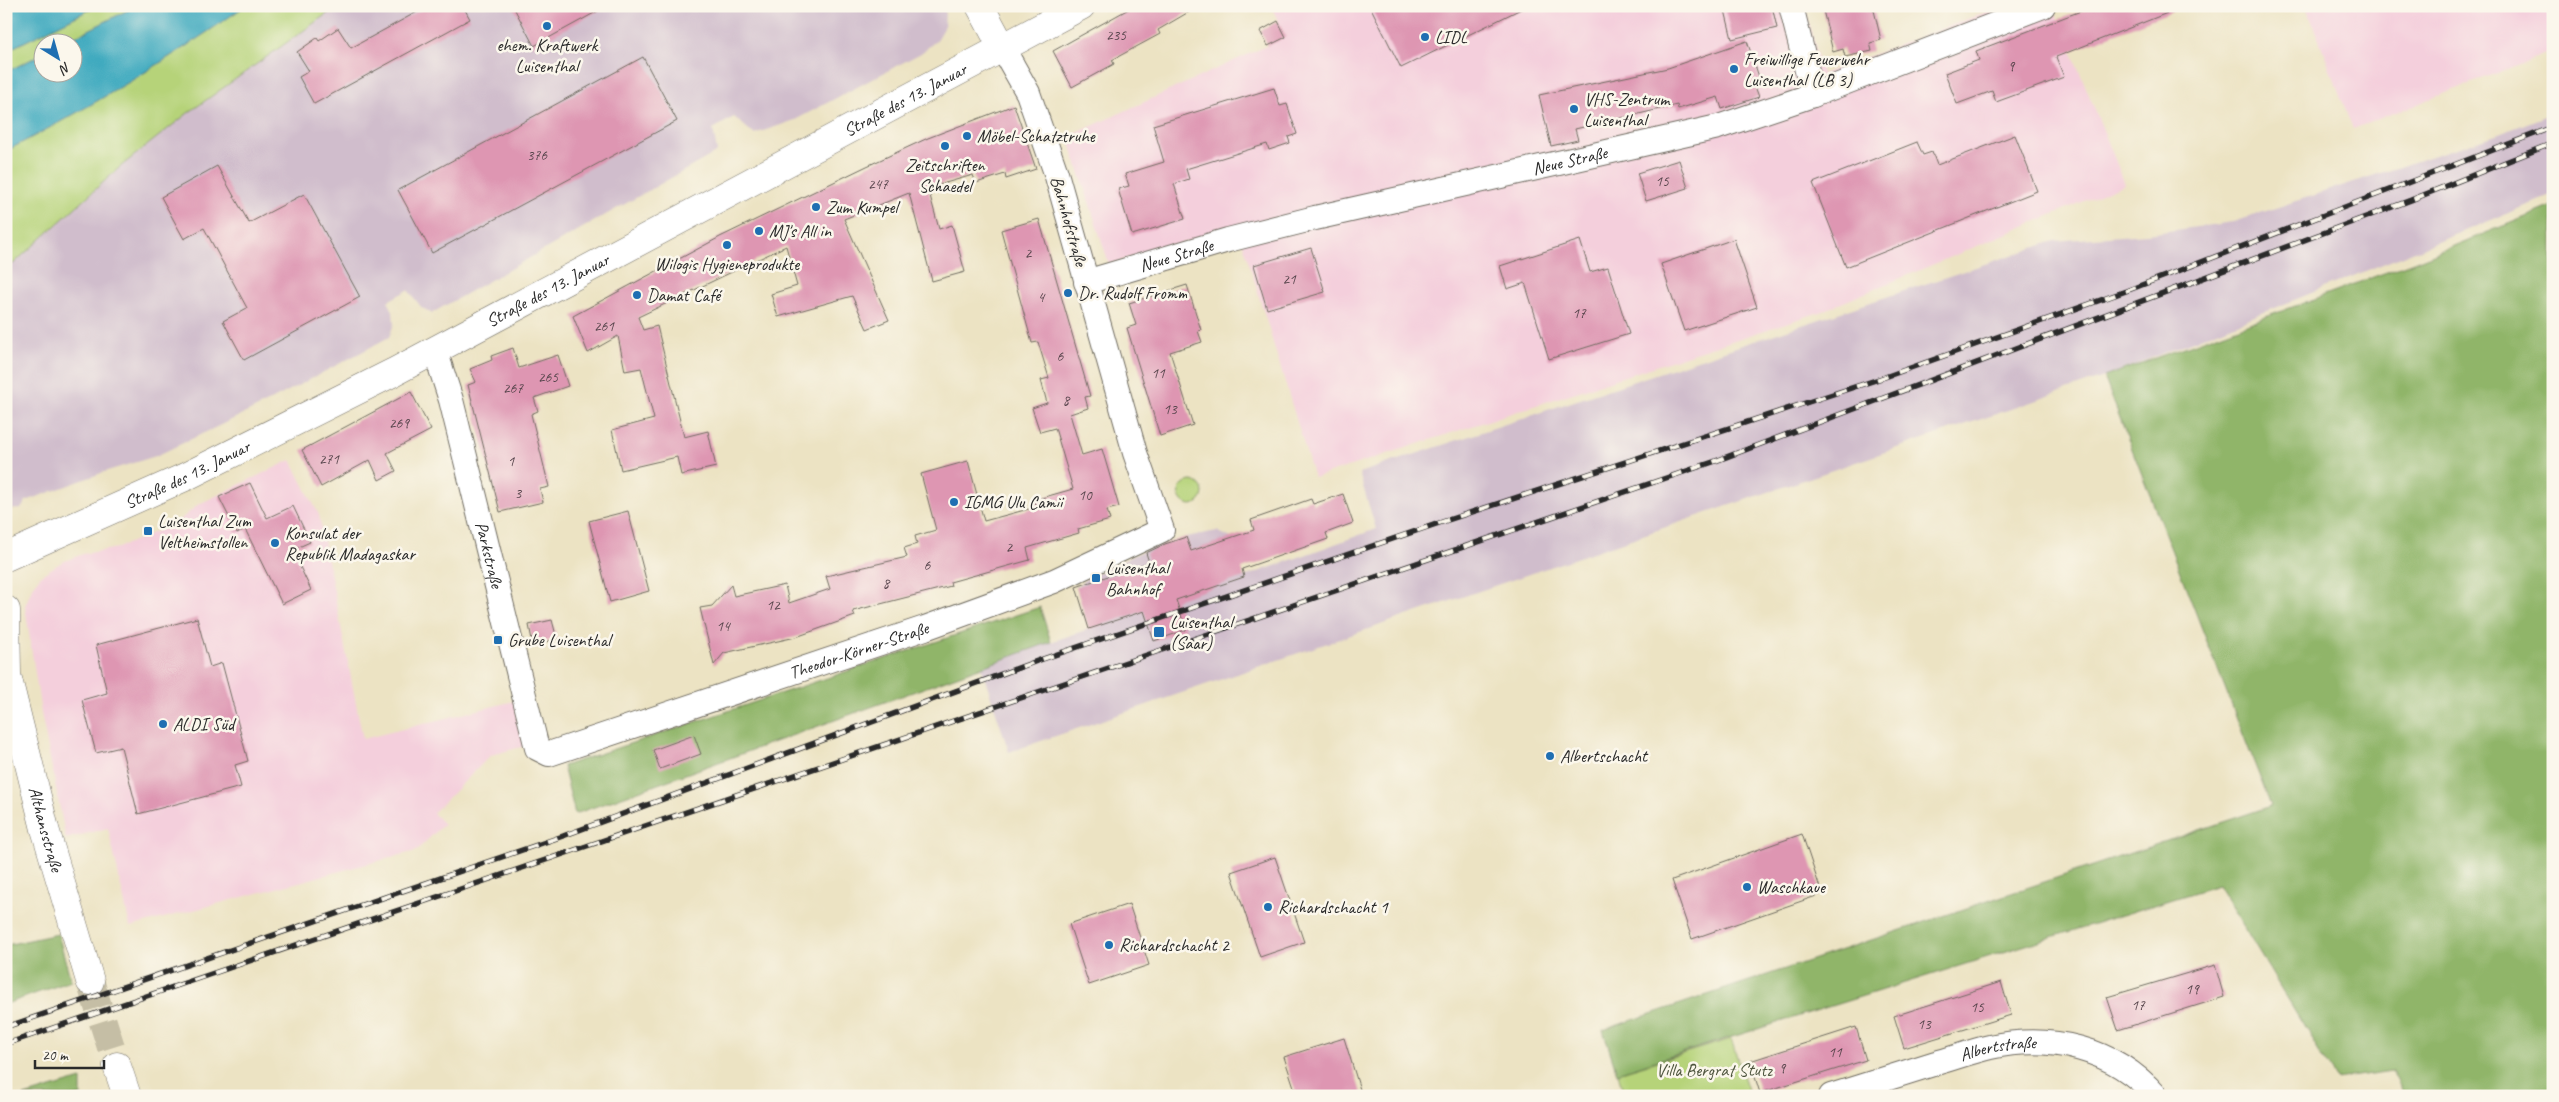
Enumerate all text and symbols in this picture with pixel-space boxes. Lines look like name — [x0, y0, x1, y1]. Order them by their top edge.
marker: ehem. Kraftwerk Luisenthal — [541, 20, 553, 32]
house number: 235 — [1106, 26, 1127, 45]
place label: LIDL — [1435, 26, 1468, 48]
marker: LIDL — [1419, 31, 1431, 43]
north arrow — [32, 32, 82, 82]
place label: ehem. Kraftwerk Luisenthal — [497, 34, 599, 77]
place label: Freiwillige Feuerwehr Luisenthal (LB 3) — [1744, 48, 1872, 91]
street label: Straße des 13. Januar — [840, 57, 972, 141]
house number: 9 — [2008, 57, 2016, 76]
text: N — [55, 59, 74, 79]
marker: Freiwillige Feuerwehr Luisenthal (LB 3) — [1728, 63, 1740, 75]
place label: VHS-Zentrum Luisenthal — [1584, 88, 1671, 131]
marker: VHS-Zentrum Luisenthal — [1568, 103, 1580, 115]
place label: Möbel-Schatztruhe — [977, 125, 1096, 147]
marker: Möbel-Schatztruhe — [961, 130, 973, 142]
marker: Zeitschriften Schaedel — [939, 140, 951, 152]
street label: Neue Straße — [1530, 141, 1610, 180]
house number: 376 — [527, 146, 548, 165]
place label: Zeitschriften Schaedel — [905, 154, 986, 197]
house number: 15 — [1655, 172, 1670, 191]
street label: Bahnhofstraße — [1046, 174, 1093, 270]
house number: 247 — [868, 175, 889, 194]
place label: Zum Kumpel — [826, 196, 900, 218]
marker: Zum Kumpel — [810, 201, 822, 213]
place label: MJ's All in — [769, 220, 832, 242]
marker: MJ's All in — [753, 225, 765, 237]
street label: Neue Straße — [1137, 234, 1217, 277]
marker: Wilogis Hygieneprodukte — [721, 239, 733, 251]
house number: 2 — [1025, 244, 1033, 263]
street label: Straße des 13. Januar — [482, 248, 614, 332]
place label: Wilogis Hygieneprodukte — [655, 253, 800, 275]
house number: 21 — [1282, 270, 1297, 289]
place label: Dr. Rudolf Fromm — [1078, 282, 1188, 304]
place label: Damat Café — [647, 284, 723, 306]
marker: Dr. Rudolf Fromm — [1062, 287, 1074, 299]
house number: 4 — [1038, 288, 1046, 307]
marker: Damat Café — [631, 289, 643, 301]
house number: 17 — [1572, 304, 1587, 323]
house number: 261 — [594, 317, 615, 336]
house number: 6 — [1057, 347, 1065, 366]
house number: 11 — [1151, 364, 1166, 383]
house number: 265 — [538, 368, 559, 387]
house number: 267 — [503, 379, 524, 398]
house number: 8 — [1063, 391, 1071, 410]
house number: 13 — [1163, 400, 1178, 419]
house number: 269 — [389, 414, 410, 433]
street label: Straße des 13. Januar — [121, 435, 255, 514]
house number: 271 — [319, 450, 340, 469]
house number: 1 — [508, 452, 516, 471]
house number: 3 — [515, 484, 523, 503]
house number: 10 — [1078, 486, 1093, 505]
place label: IGMG Ulu Camii — [964, 491, 1065, 513]
marker: IGMG Ulu Camii — [948, 496, 960, 508]
place label: Luisenthal Zum Veltheimstollen — [158, 510, 252, 553]
street label: Parkstraße — [470, 519, 508, 591]
place label: Konsulat der Republik Madagaskar — [285, 522, 416, 565]
marker: Luisenthal Zum Veltheimstollen — [142, 525, 154, 537]
marker: Konsulat der Republik Madagaskar — [269, 537, 281, 549]
house number: 2 — [1006, 538, 1014, 557]
house number: 6 — [924, 556, 932, 575]
place label: Luisenthal Bahnhof — [1106, 557, 1171, 600]
marker: Luisenthal Bahnhof — [1090, 572, 1102, 584]
house number: 8 — [883, 574, 891, 593]
house number: 12 — [766, 596, 781, 615]
place label: Luisenthal (Saar) — [1170, 611, 1235, 654]
street label: Theodor-Körner-Straße — [786, 616, 932, 684]
house number: 14 — [716, 617, 731, 636]
marker: Luisenthal (Saar) — [1152, 625, 1166, 639]
place label: Grube Luisenthal — [508, 629, 613, 651]
marker: Grube Luisenthal — [492, 634, 504, 646]
place label: ALDI Süd — [173, 713, 237, 735]
marker: ALDI Süd — [157, 718, 169, 730]
place label: Albertschacht — [1560, 745, 1649, 767]
marker: Albertschacht — [1544, 750, 1556, 762]
street label: Althansstraße — [24, 784, 68, 875]
place label: Waschkaue — [1757, 876, 1826, 898]
marker: Waschkaue — [1741, 881, 1753, 893]
place label: Richardschacht 1 — [1278, 896, 1389, 918]
marker: Richardschacht 1 — [1262, 901, 1274, 913]
place label: Richardschacht 2 — [1119, 934, 1231, 956]
marker: Richardschacht 2 — [1103, 939, 1115, 951]
house number: 19 — [2185, 980, 2200, 999]
house number: 17 — [2131, 996, 2146, 1015]
house number: 15 — [1970, 998, 1985, 1017]
house number: 13 — [1917, 1015, 1932, 1034]
street label: Albertstraße — [1957, 1031, 2037, 1066]
scale bar — [35, 1037, 104, 1069]
house number: 11 — [1828, 1043, 1843, 1062]
text: 20 m — [42, 1046, 69, 1065]
park label: Villa Bergrat Stutz — [1656, 1059, 1773, 1081]
house number: 9 — [1779, 1059, 1787, 1078]

